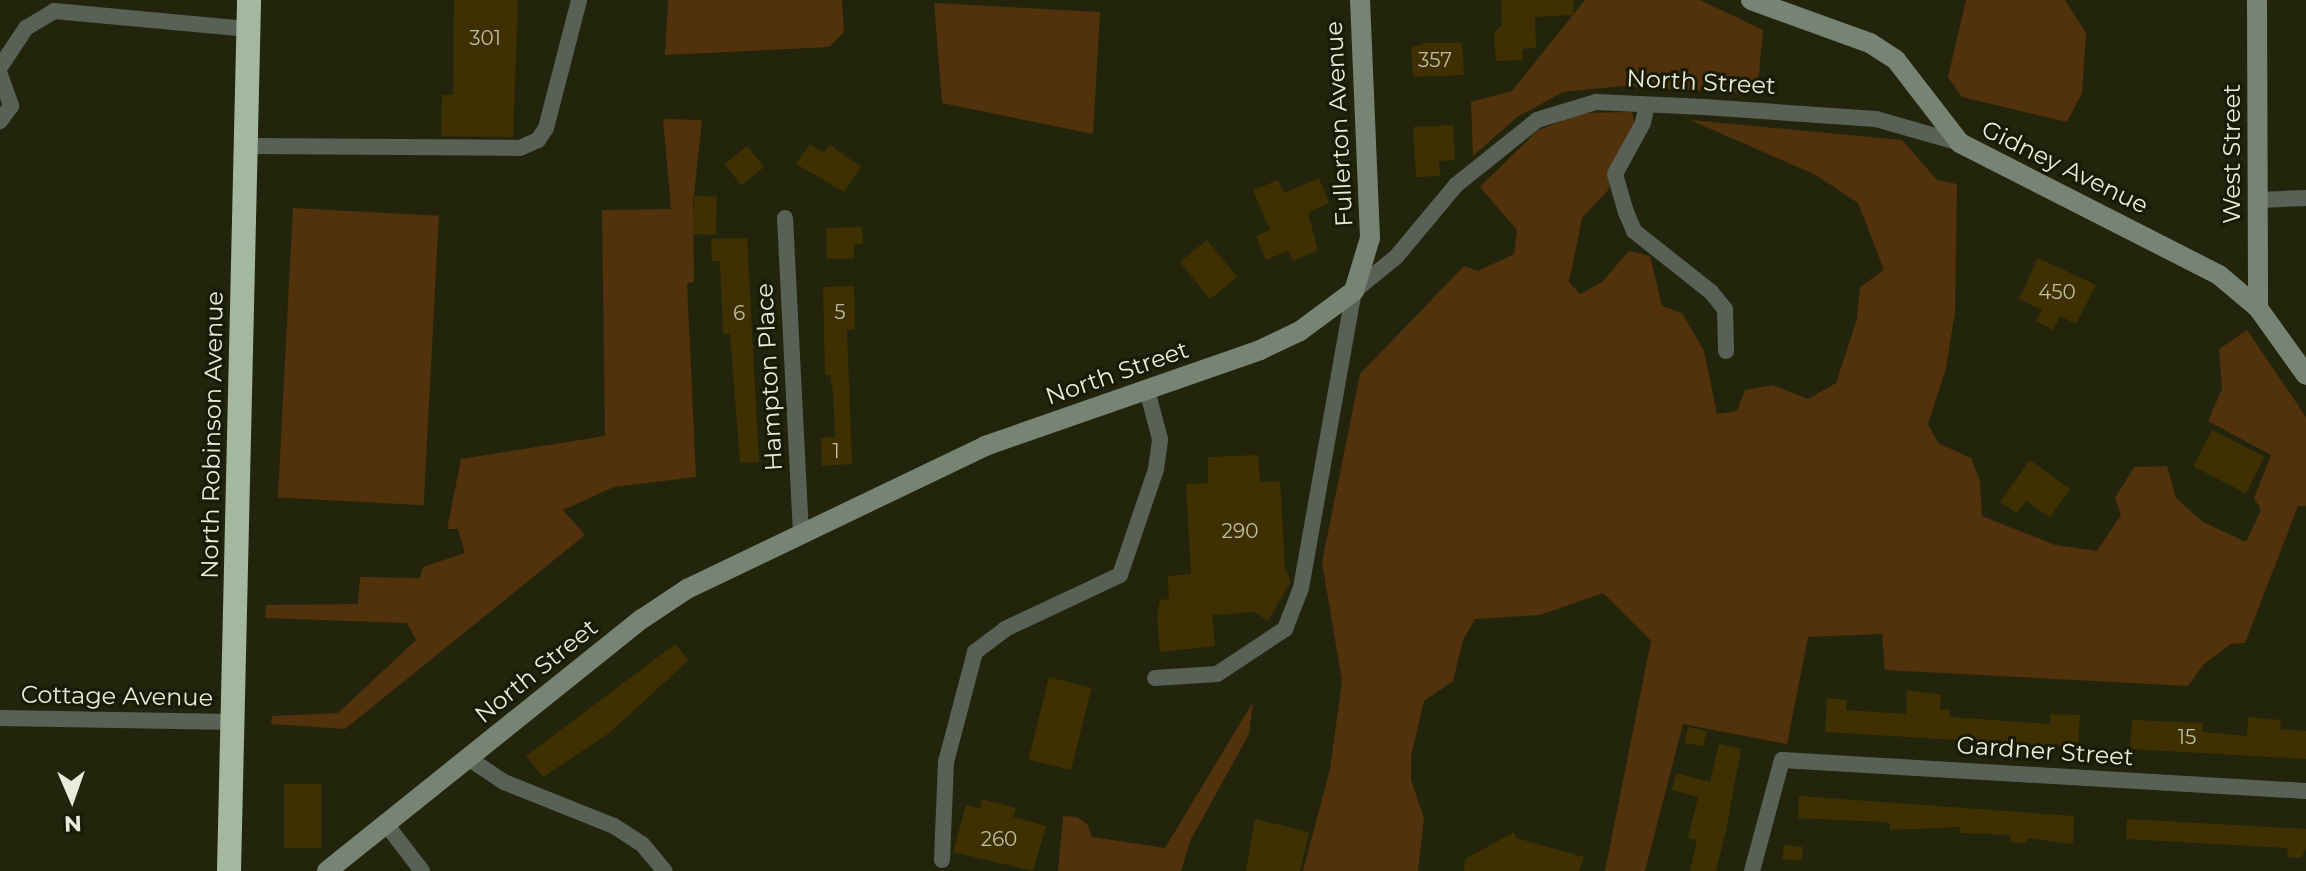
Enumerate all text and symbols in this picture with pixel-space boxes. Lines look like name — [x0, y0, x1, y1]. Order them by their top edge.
street label: Fullerton Avenue — [1319, 21, 1359, 227]
house number: 301 — [469, 26, 501, 50]
house number: 357 — [1418, 48, 1452, 72]
street label: North Street — [1626, 64, 1776, 100]
street label: West Street — [2218, 84, 2246, 224]
street label: Gidney Avenue — [1977, 114, 2153, 220]
house number: 450 — [2038, 280, 2076, 304]
street label: Hampton Place — [750, 282, 788, 472]
street label: North Robinson Avenue — [195, 291, 229, 579]
house number: 5 — [834, 300, 846, 324]
house number: 6 — [733, 301, 745, 325]
street label: North Street — [1042, 335, 1192, 411]
house number: 1 — [832, 439, 840, 463]
house number: 290 — [1222, 519, 1258, 543]
street label: North Street — [469, 613, 603, 729]
street label: Cottage Avenue — [21, 680, 213, 712]
house number: 15 — [2178, 725, 2196, 749]
street label: Gardner Street — [1955, 730, 2135, 772]
north arrow — [32, 759, 112, 839]
text: N — [63, 810, 82, 837]
house number: 260 — [981, 827, 1017, 851]

